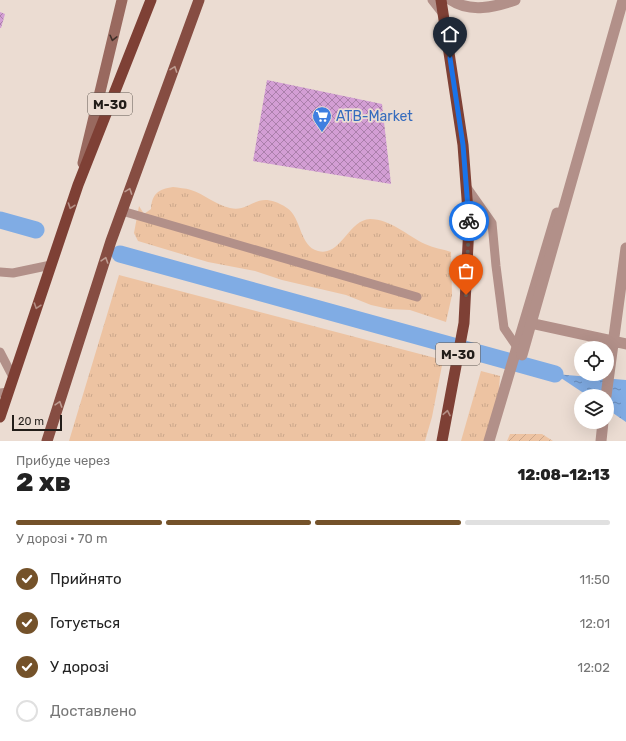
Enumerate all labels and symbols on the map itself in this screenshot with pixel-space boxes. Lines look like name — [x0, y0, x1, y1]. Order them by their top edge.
pin — [433, 17, 467, 58]
one-way arrow — [110, 35, 118, 41]
one-way arrow — [169, 66, 177, 73]
road number: М-30 — [88, 93, 132, 115]
supermarket icon: ATB-Market — [311, 105, 333, 133]
place label: ATB-Market — [336, 108, 413, 125]
one-way arrow — [125, 188, 133, 195]
courier — [449, 201, 489, 241]
one-way arrow — [67, 202, 75, 209]
pin — [449, 254, 483, 295]
one-way arrow — [100, 257, 109, 264]
one-way arrow — [33, 302, 42, 309]
road number: М-30 — [436, 343, 480, 365]
one-way arrow — [54, 401, 63, 408]
one-way arrow — [443, 410, 451, 416]
scale bar — [12, 413, 62, 432]

